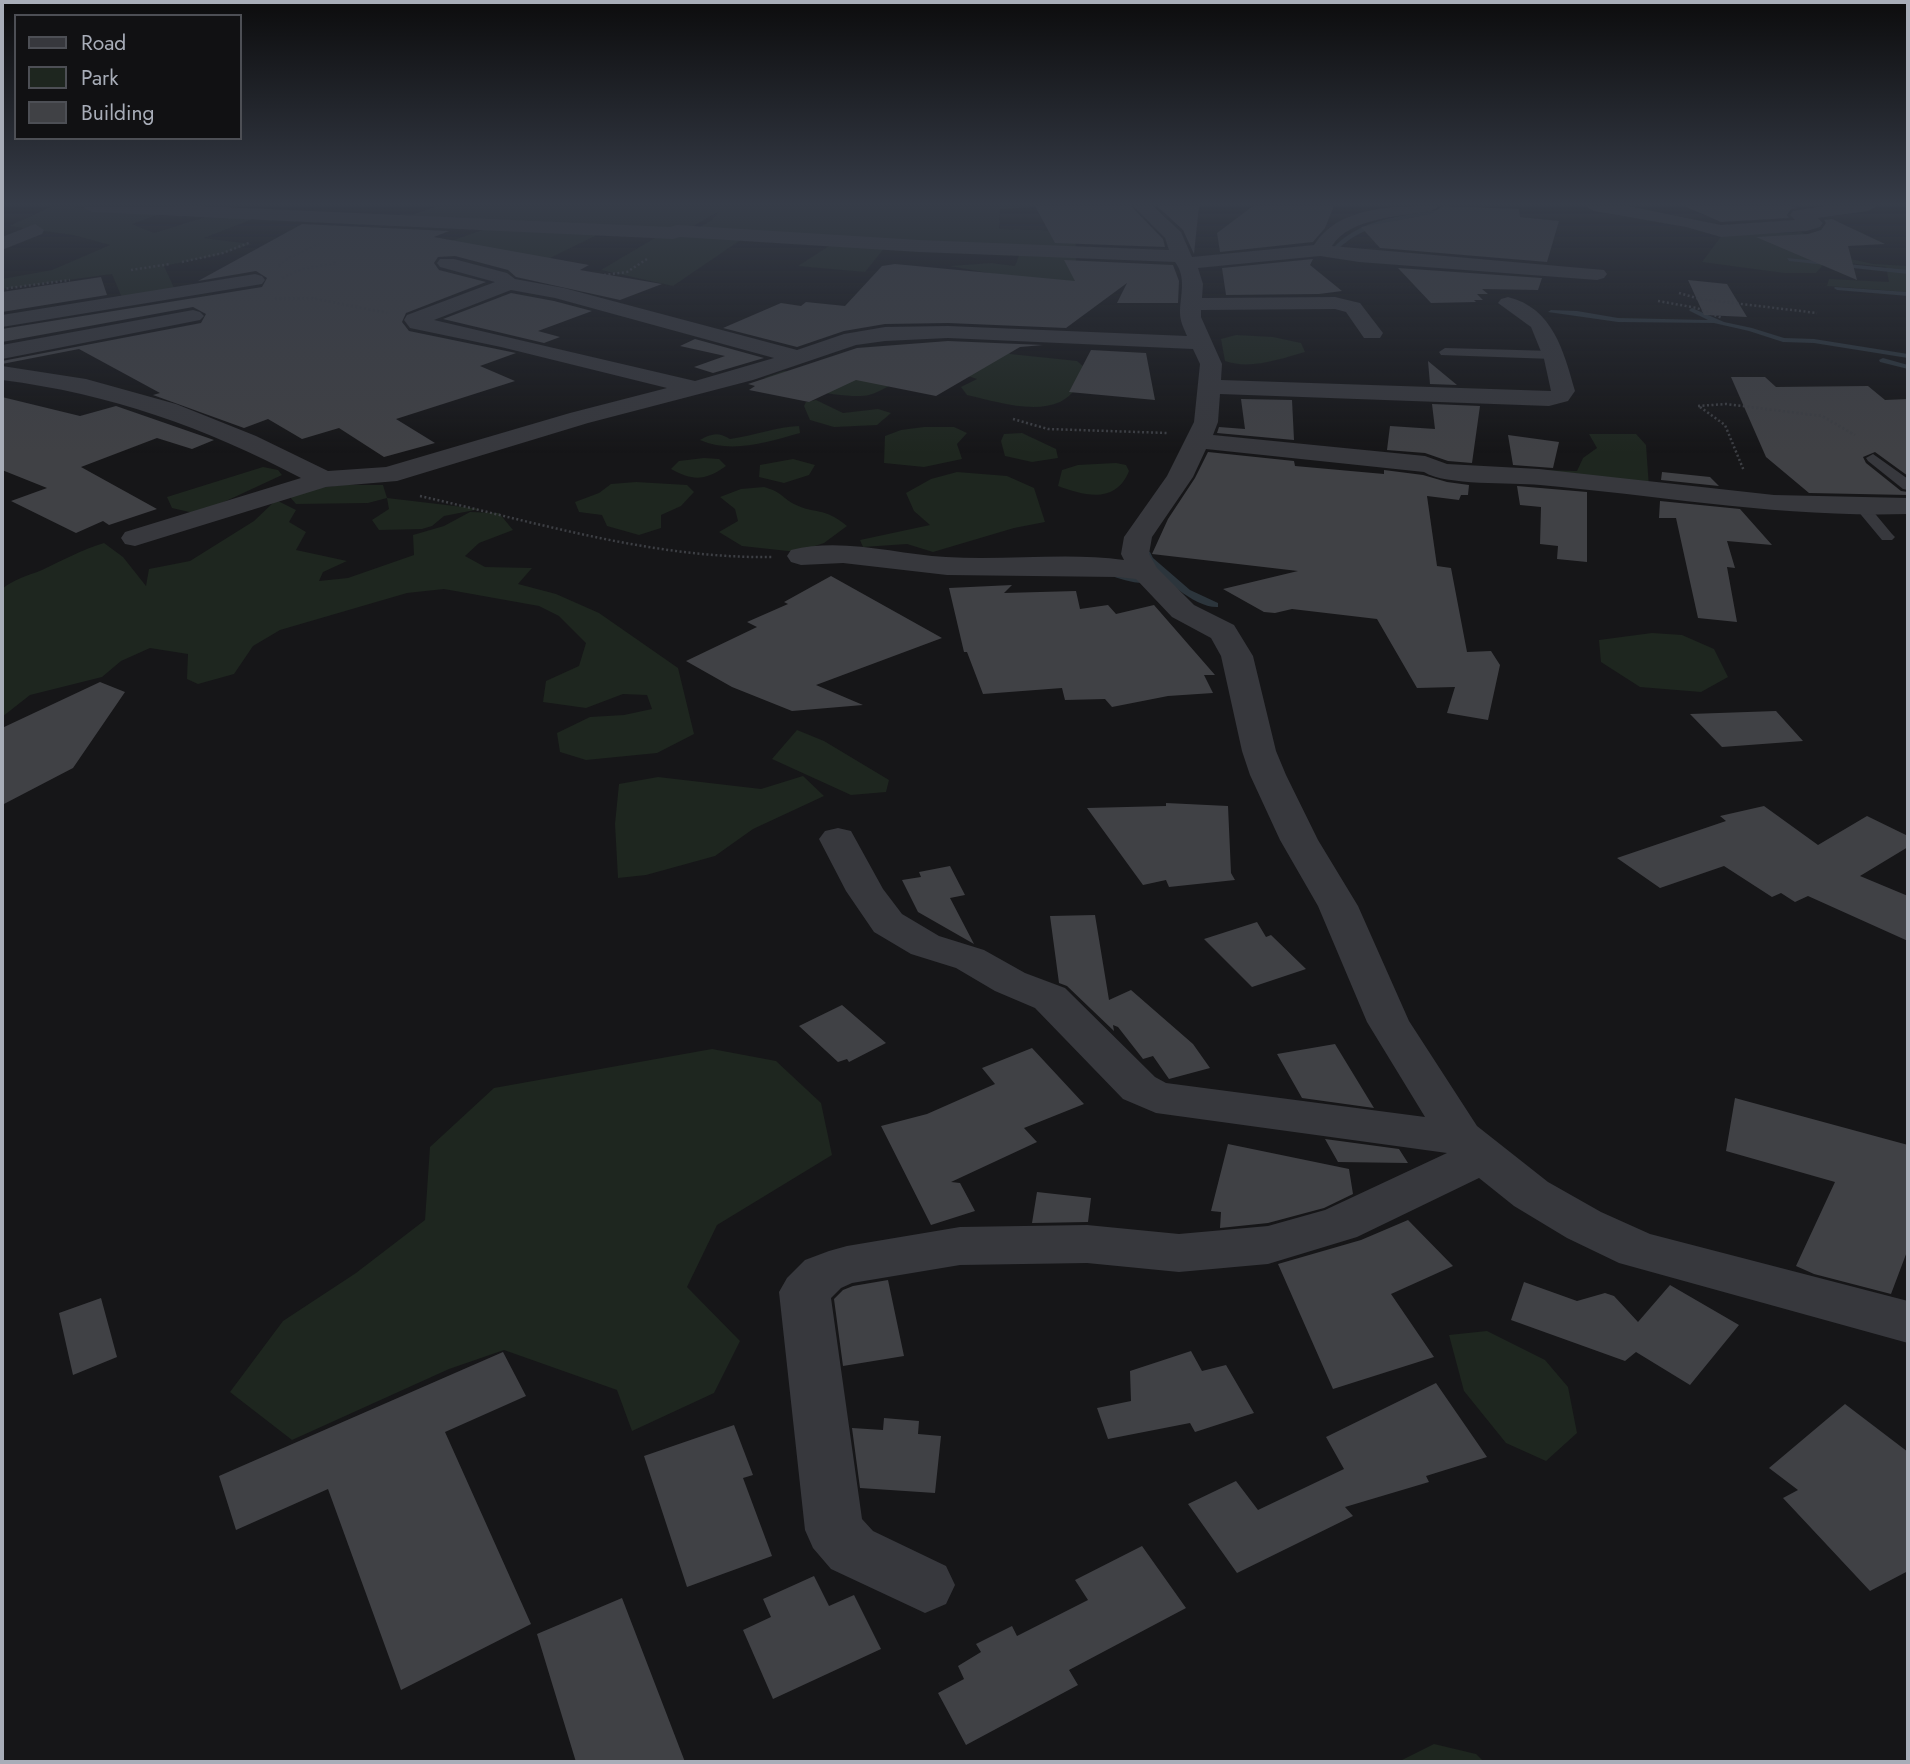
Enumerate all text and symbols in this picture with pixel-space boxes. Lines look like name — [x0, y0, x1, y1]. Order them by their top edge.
legend — [14, 14, 242, 140]
text: Road — [81, 28, 126, 58]
text: Park — [81, 63, 118, 93]
text: Building — [81, 98, 154, 128]

